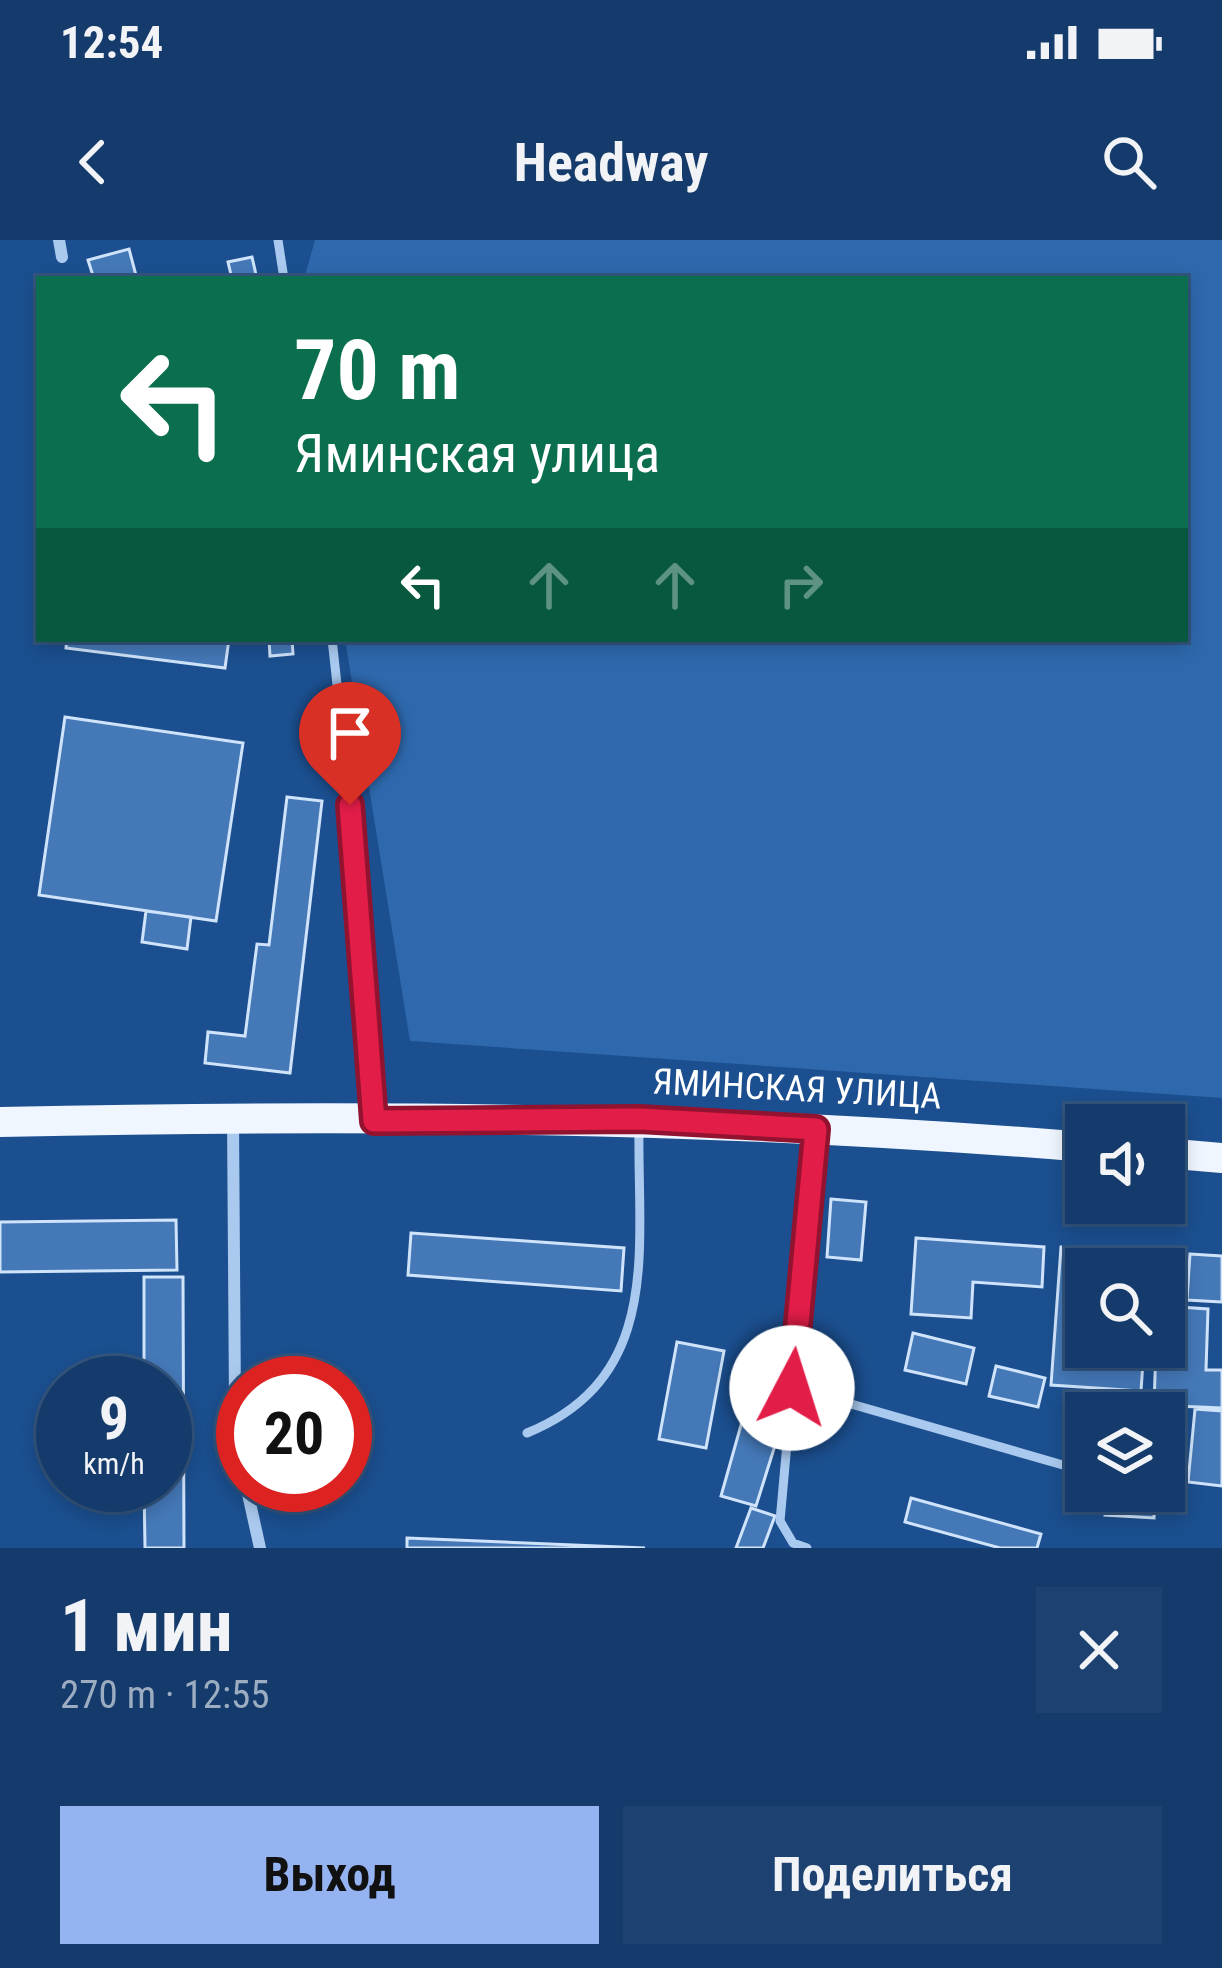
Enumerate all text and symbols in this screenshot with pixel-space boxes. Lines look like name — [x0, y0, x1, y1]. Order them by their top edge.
text: 12:54 — [60, 16, 163, 69]
icon: back — [60, 129, 126, 195]
icon: search — [1096, 129, 1162, 195]
text: Headway — [514, 131, 708, 194]
text: 70 m — [294, 321, 461, 420]
icon: left — [96, 324, 252, 480]
text: Яминская улица — [294, 422, 660, 485]
icon: left — [390, 552, 456, 618]
icon: ahead — [516, 552, 582, 618]
icon: ahead — [642, 552, 708, 618]
icon: right — [768, 552, 834, 618]
pin — [299, 682, 401, 805]
icon: arrive — [317, 700, 383, 766]
street label: ЯМИНСКАЯ УЛИЦА — [651, 1060, 943, 1118]
map controls — [1065, 1104, 1185, 1512]
button: sound — [1065, 1104, 1185, 1224]
button: search — [1065, 1248, 1185, 1368]
position arrow — [729, 1325, 855, 1451]
speed limit sign: 20 — [216, 1356, 372, 1512]
text: 9 — [99, 1383, 129, 1454]
button: layers — [1065, 1392, 1185, 1512]
text: km/h — [83, 1446, 145, 1481]
text: 1 мин — [60, 1584, 233, 1669]
button: close — [1036, 1587, 1162, 1713]
text: 270 m · 12:55 — [60, 1672, 270, 1718]
button: Выход — [60, 1806, 599, 1944]
button: Поделиться — [623, 1806, 1162, 1944]

